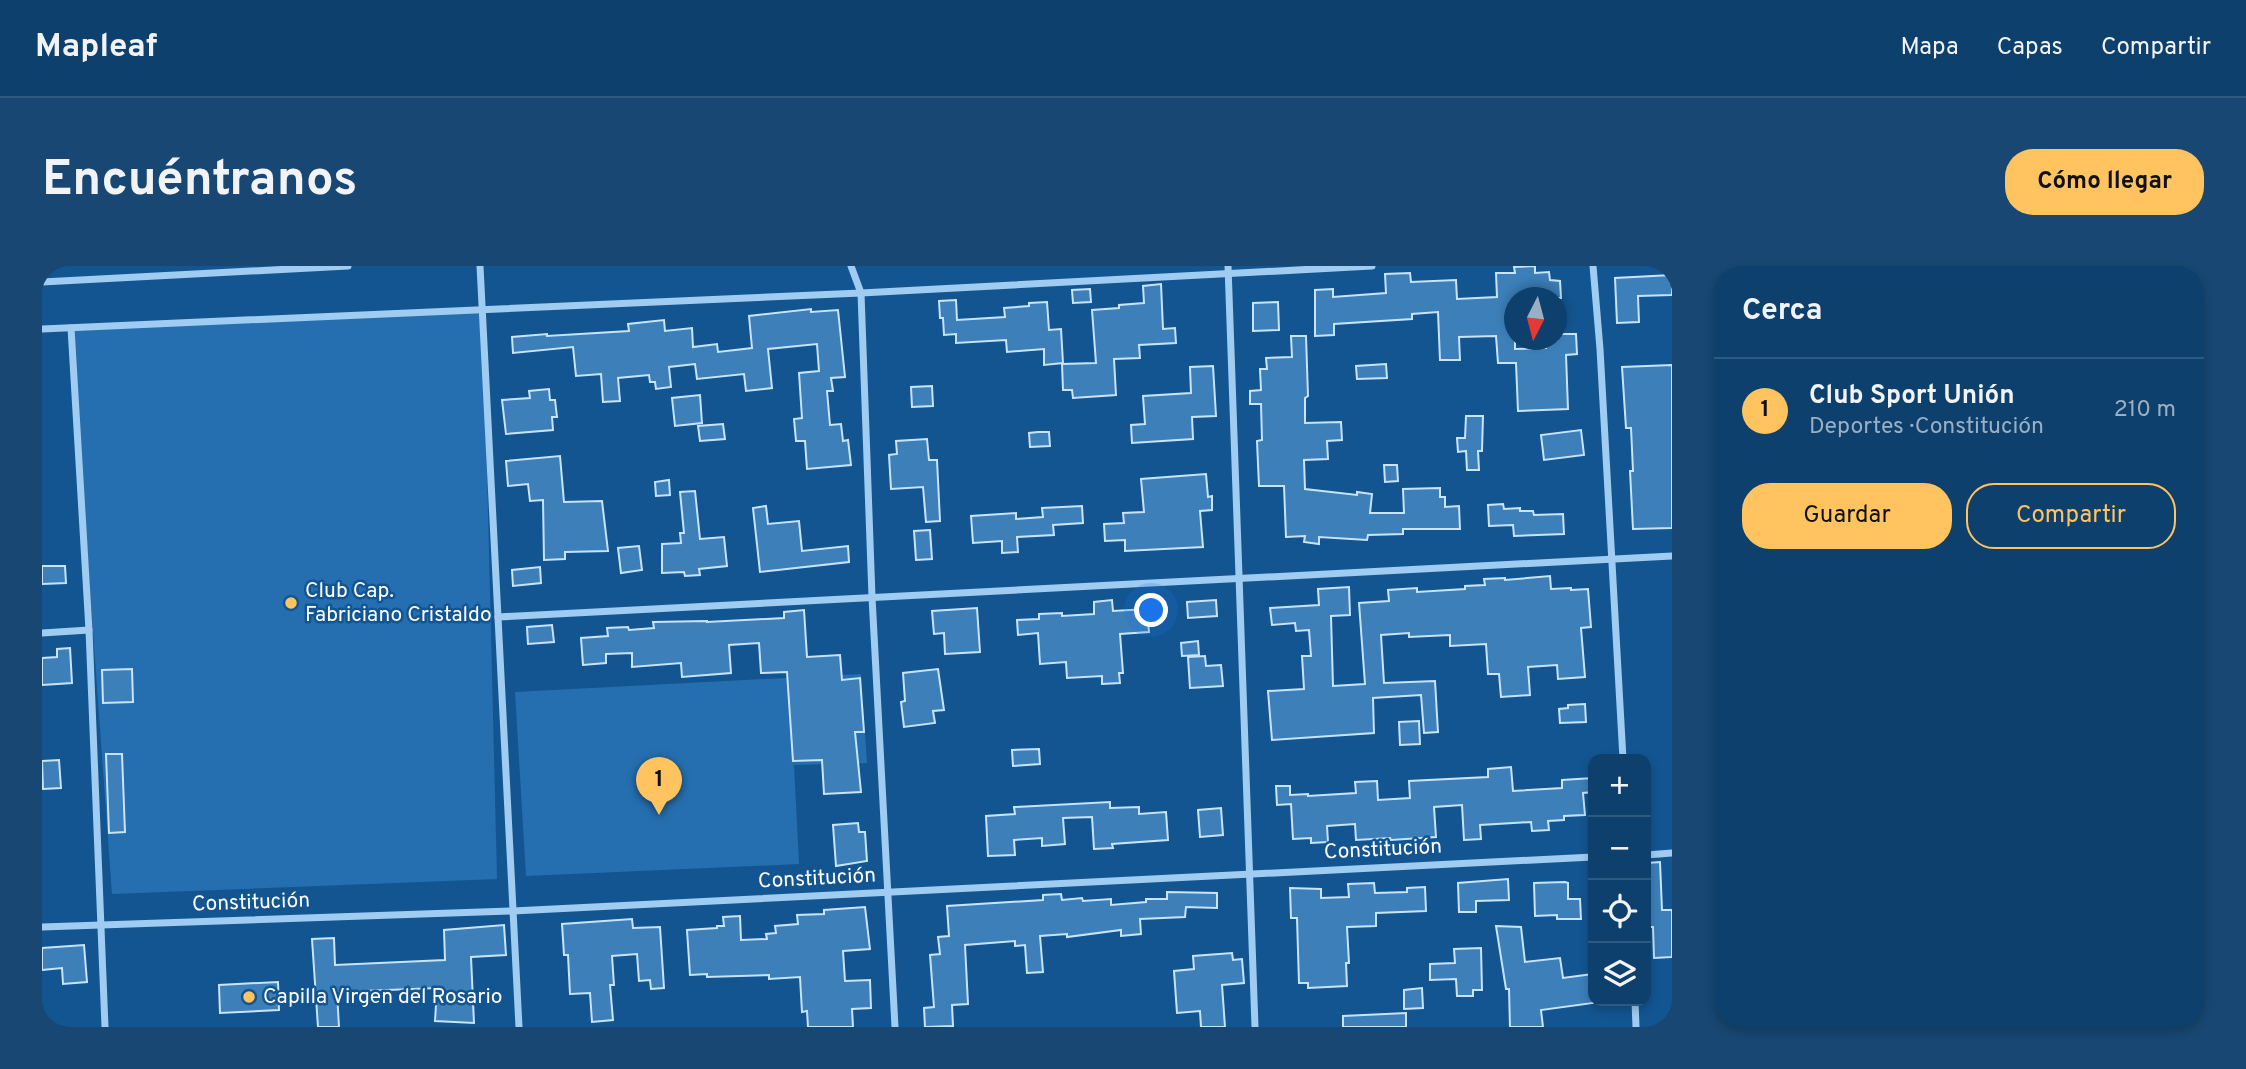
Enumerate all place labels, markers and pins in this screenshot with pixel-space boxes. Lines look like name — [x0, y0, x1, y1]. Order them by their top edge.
place label: Club Cap. Fabriciano Cristaldo — [305, 578, 492, 629]
marker: Club Cap. Fabriciano Cristaldo — [283, 595, 299, 611]
pin: 1 — [636, 757, 682, 815]
place label: Capilla Virgen del Rosario — [263, 984, 502, 1011]
marker: Capilla Virgen del Rosario — [241, 989, 257, 1005]

